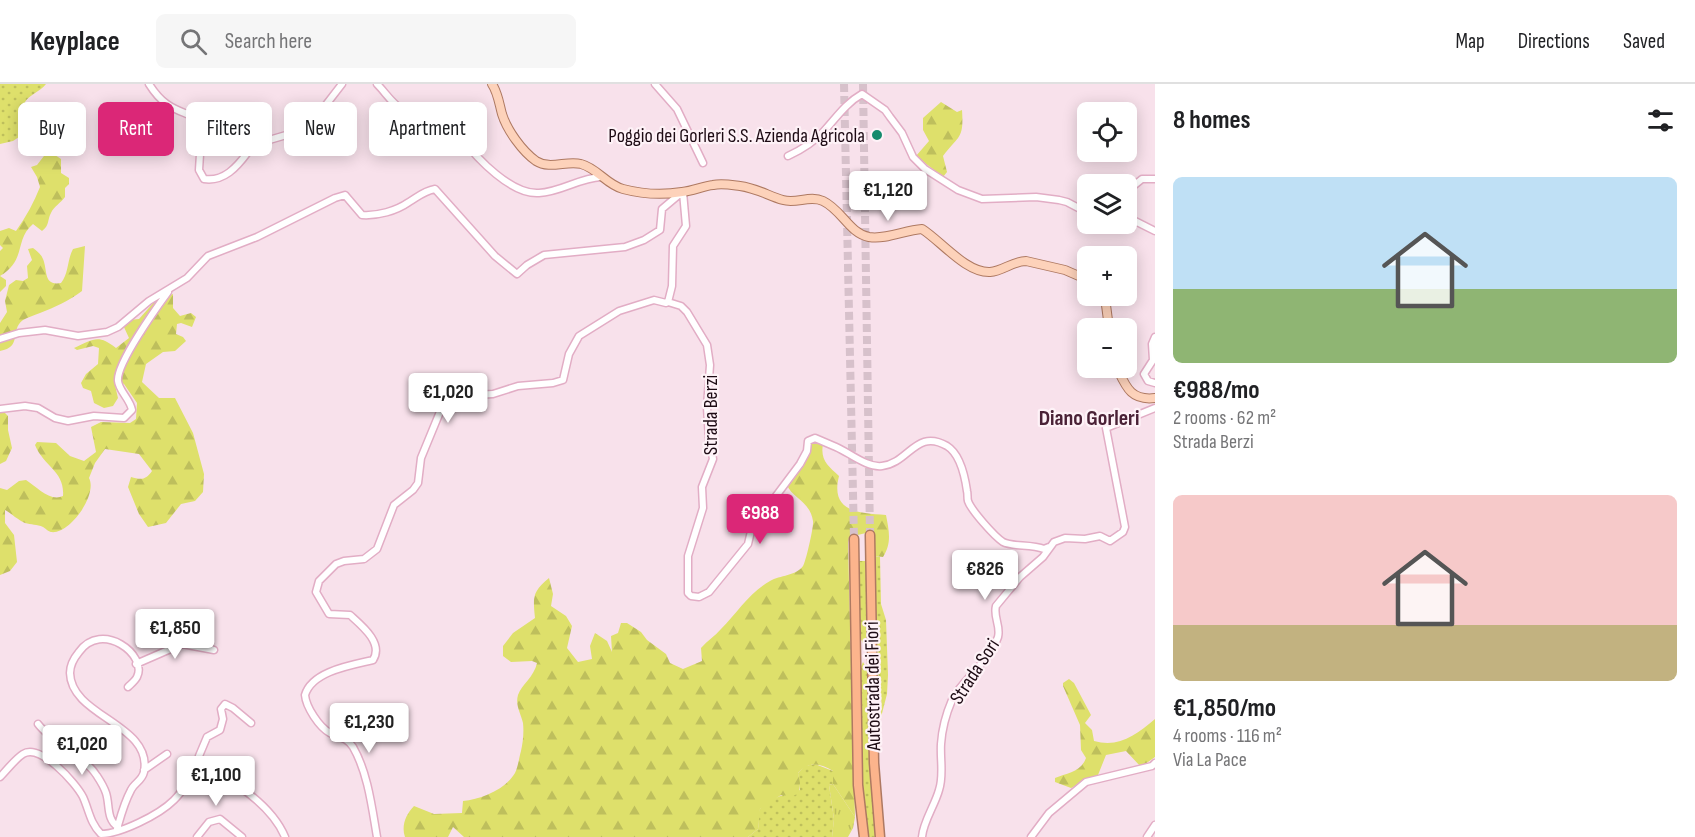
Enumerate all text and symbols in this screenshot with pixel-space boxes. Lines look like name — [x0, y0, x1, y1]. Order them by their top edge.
search box — [156, 14, 576, 68]
text: Keyplace — [30, 25, 120, 58]
icon: search — [177, 25, 210, 58]
text: Search here — [225, 28, 312, 55]
text: Map — [1455, 29, 1485, 54]
text: Directions — [1518, 29, 1590, 54]
text: Saved — [1623, 29, 1665, 54]
chip: Buy — [18, 102, 86, 156]
chip: Rent — [98, 102, 174, 156]
chip: Filters — [186, 102, 272, 156]
chip: New — [284, 102, 357, 156]
chip: Apartment — [369, 102, 487, 156]
map controls — [1077, 102, 1137, 378]
button: locate — [1077, 102, 1137, 162]
icon: filters — [1644, 104, 1677, 137]
text: 8 homes — [1173, 105, 1251, 136]
place label: Poggio dei Gorleri S.S. Azienda Agricola — [608, 124, 865, 148]
marker: Poggio dei Gorleri S.S. Azienda Agricola — [870, 128, 884, 142]
pin: €1,120 — [839, 171, 937, 222]
button: layers — [1077, 174, 1137, 234]
text: €1,120 — [863, 178, 913, 202]
icon: home — [1371, 216, 1479, 324]
button: + — [1077, 246, 1137, 306]
button: − — [1077, 318, 1137, 378]
pin: €1,020 — [399, 373, 497, 424]
street label: Strada Berzi — [699, 375, 723, 455]
text: €988/mo — [1173, 375, 1260, 406]
text: €1,020 — [422, 380, 474, 404]
district label: Diano Gorleri — [1039, 405, 1139, 432]
text: 2 rooms · 62 m² — [1173, 406, 1276, 430]
text: Strada Berzi — [1173, 430, 1254, 454]
pin: €988 — [724, 494, 796, 545]
text: €988 — [741, 501, 779, 525]
icon: home — [1371, 534, 1479, 642]
pin: €826 — [949, 550, 1021, 601]
text: €826 — [966, 557, 1004, 581]
pin: €1,850 — [126, 609, 224, 660]
text: €1,850 — [149, 616, 201, 640]
street label: Autostrada dei Fiori — [860, 621, 886, 752]
street label: Strada Sori — [945, 634, 1005, 709]
text: €1,850/mo — [1173, 693, 1276, 724]
pin: €1,230 — [320, 703, 418, 754]
text: €1,230 — [344, 710, 394, 734]
text: 4 rooms · 116 m² — [1173, 724, 1282, 748]
pin: €1,020 — [33, 725, 131, 776]
text: €1,020 — [56, 732, 108, 756]
text: Via La Pace — [1173, 748, 1247, 772]
pin: €1,100 — [167, 756, 265, 807]
text: €1,100 — [191, 763, 241, 787]

